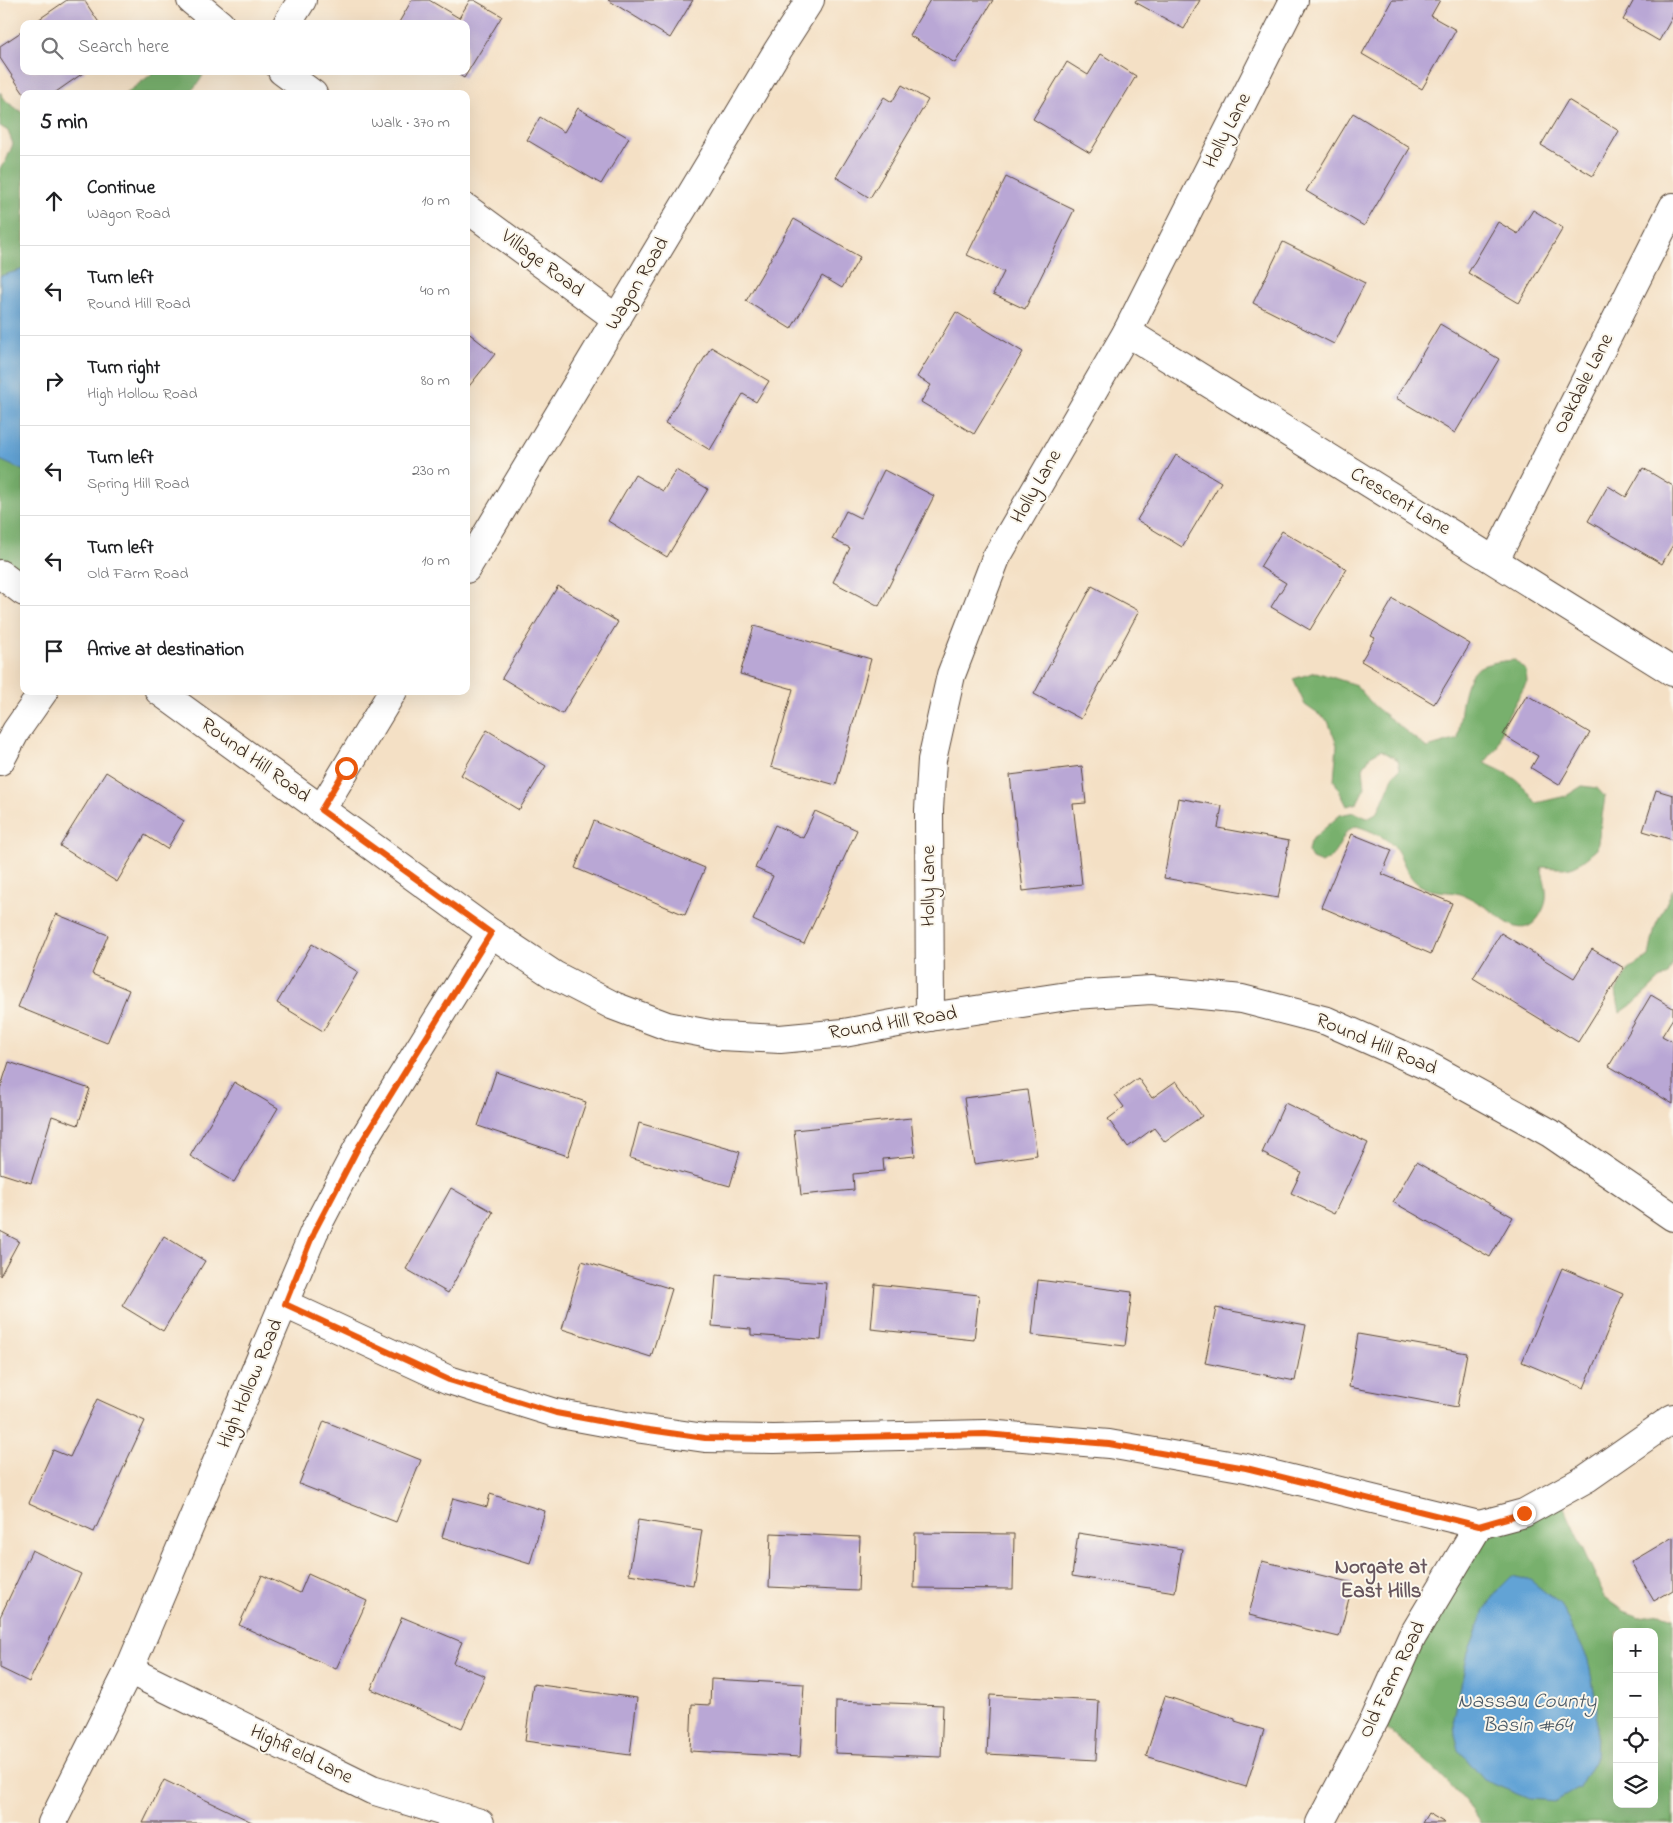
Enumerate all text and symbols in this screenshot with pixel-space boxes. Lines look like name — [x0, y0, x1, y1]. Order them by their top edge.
search box — [20, 20, 470, 75]
icon: search — [38, 34, 66, 62]
text: Search here — [78, 34, 169, 61]
street label: Holly Lane — [1197, 88, 1259, 174]
text: 5 min — [40, 108, 88, 138]
text: Walk · 370 m — [371, 111, 450, 135]
text: Continue — [87, 175, 155, 202]
icon: ahead — [40, 187, 68, 215]
text: 10 m — [422, 189, 450, 213]
text: Wagon Road — [87, 202, 170, 226]
street label: Village Road — [493, 222, 590, 306]
street label: Wagon Road — [599, 232, 678, 337]
text: Turn left — [87, 265, 154, 292]
icon: left — [40, 277, 68, 305]
text: 40 m — [420, 279, 450, 303]
text: Round Hill Road — [87, 292, 191, 316]
street label: Oakdale Lane — [1546, 329, 1622, 439]
text: Turn right — [87, 355, 160, 382]
icon: right — [40, 367, 68, 395]
text: 80 m — [421, 369, 450, 393]
text: High Hollow Road — [87, 382, 197, 406]
text: Turn left — [87, 445, 154, 472]
street label: Holly Lane — [1004, 445, 1070, 529]
icon: left — [40, 457, 68, 485]
text: 230 m — [412, 459, 450, 483]
street label: Crescent Lane — [1344, 461, 1456, 543]
text: Spring Hill Road — [87, 472, 189, 496]
text: Turn left — [87, 535, 154, 562]
icon: left — [40, 547, 68, 575]
text: 10 m — [422, 549, 450, 573]
text: Old Farm Road — [87, 562, 188, 586]
icon: arrive — [40, 637, 68, 665]
text: Arrive at destination — [87, 637, 244, 664]
street label: Round Hill Road — [194, 711, 316, 811]
route start — [335, 757, 358, 780]
street label: Holly Lane — [915, 845, 944, 927]
street label: Round Hill Road — [827, 1000, 959, 1048]
street label: Round Hill Road — [1311, 1006, 1441, 1084]
street label: High Hollow Road — [211, 1315, 292, 1454]
route end — [1513, 1502, 1536, 1525]
district label: Norgate at East Hills — [1335, 1553, 1428, 1607]
street label: Old Farm Road — [1352, 1617, 1434, 1743]
map controls — [1613, 1628, 1658, 1808]
button: + — [1613, 1628, 1658, 1673]
button: − — [1613, 1673, 1658, 1718]
water label: Nassau County Basin #64 — [1458, 1687, 1597, 1741]
street label: Highfield Lane — [244, 1718, 357, 1793]
button: locate — [1613, 1718, 1658, 1763]
button: layers — [1613, 1763, 1658, 1808]

